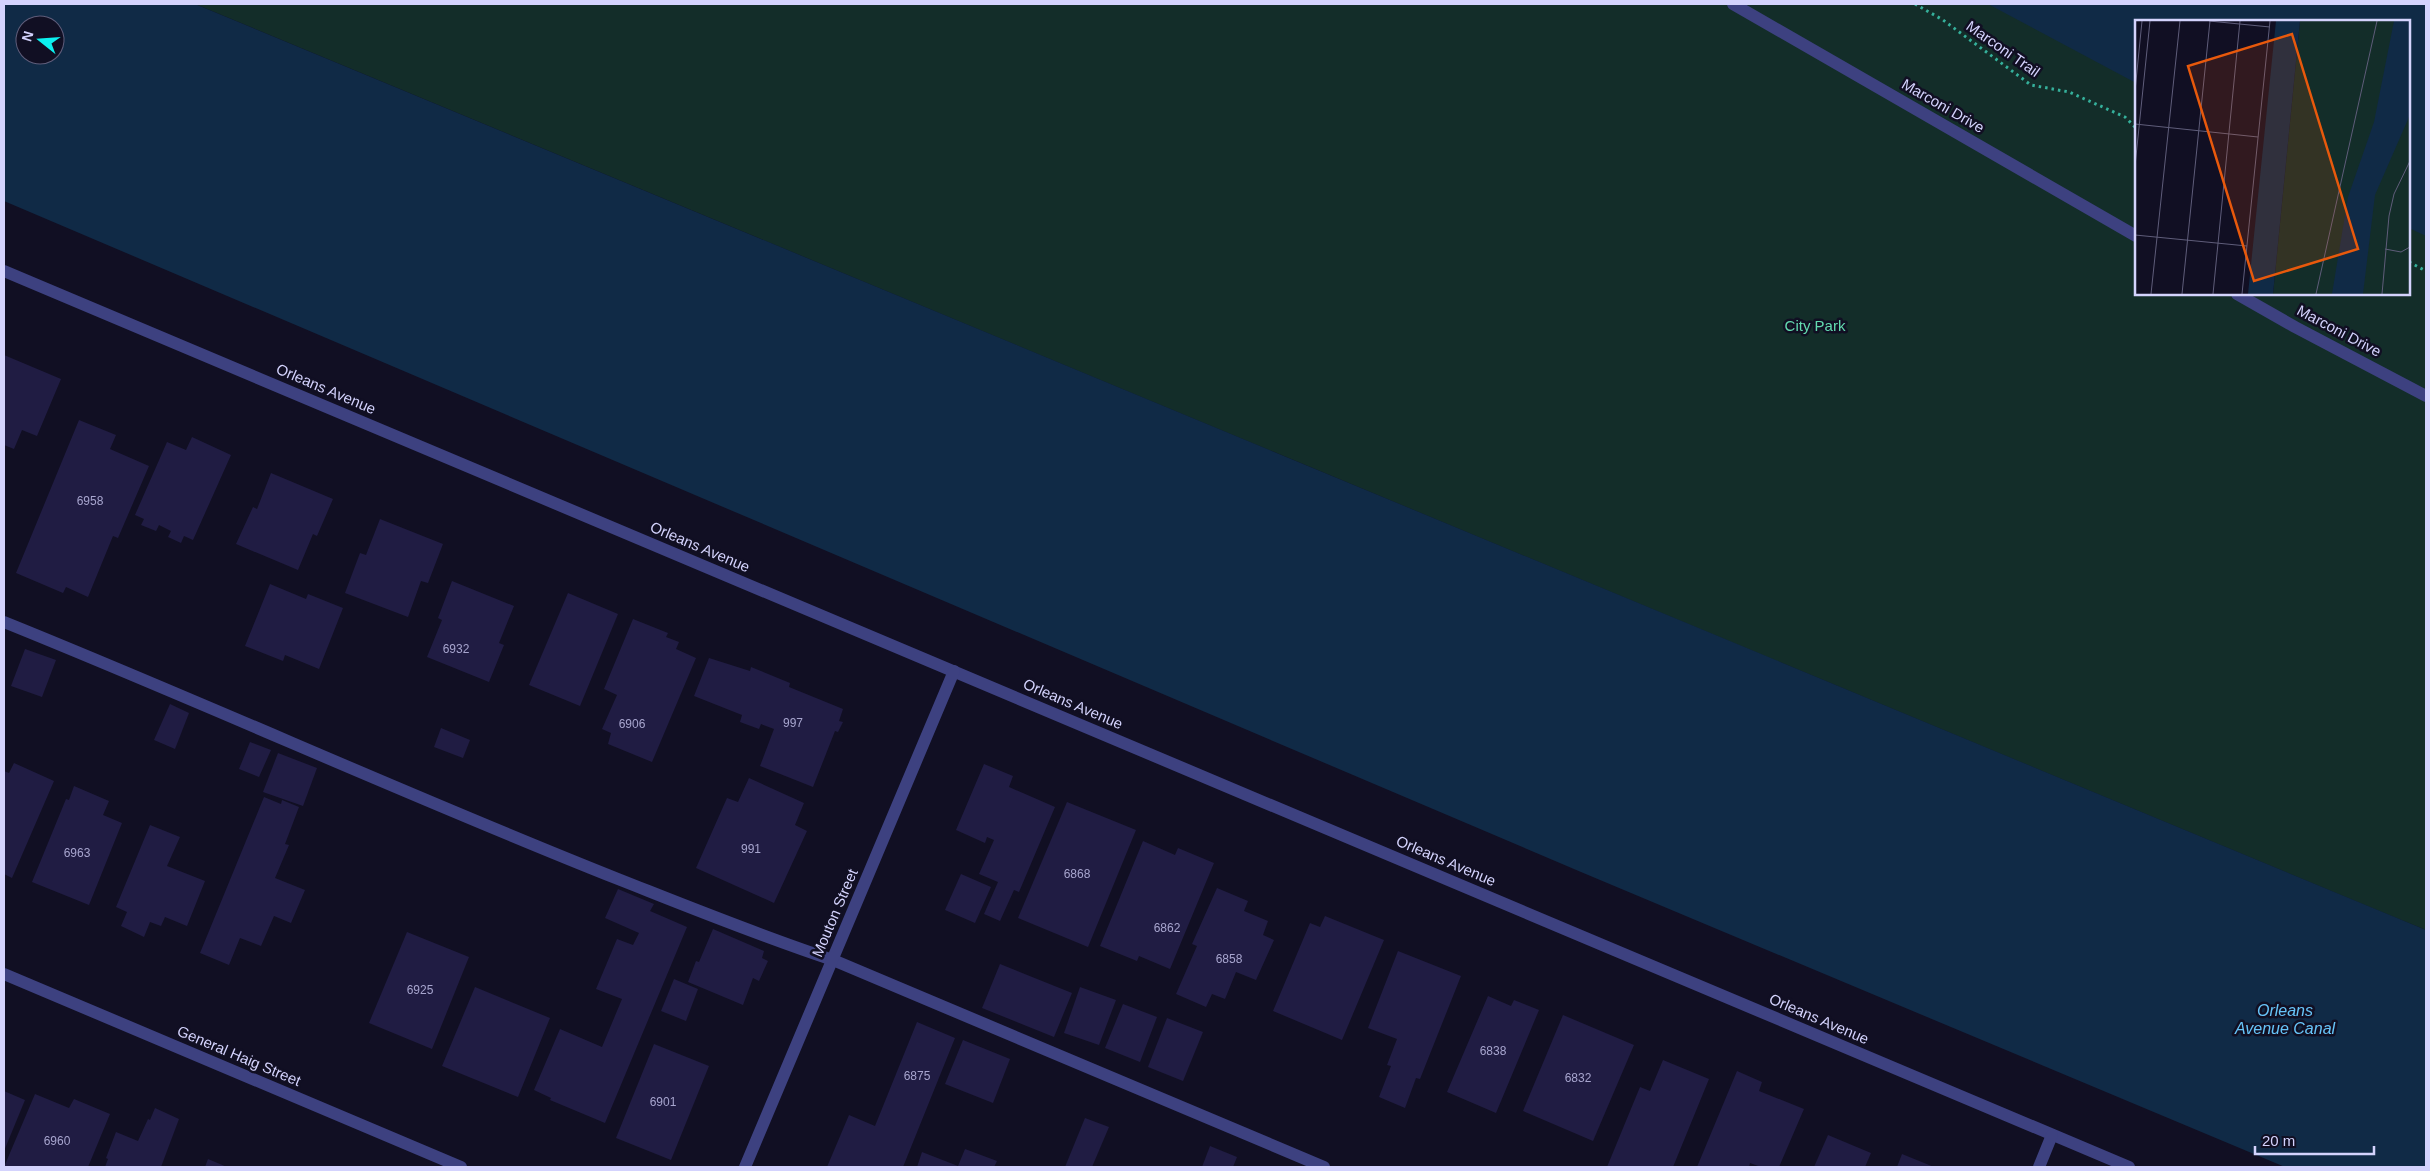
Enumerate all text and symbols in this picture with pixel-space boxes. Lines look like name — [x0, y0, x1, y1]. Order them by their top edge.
north arrow — [15, 15, 65, 65]
street label: Marconi Trail — [1963, 17, 2043, 80]
inset map — [2135, 20, 2410, 295]
text: N — [18, 29, 37, 43]
street label: Marconi Drive — [1899, 75, 1988, 136]
street label: Marconi Drive — [2294, 301, 2384, 360]
park label: City Park — [1785, 317, 1846, 334]
street label: Orleans Avenue — [274, 360, 379, 417]
house number: 6958 — [77, 494, 104, 508]
street label: Orleans Avenue — [648, 518, 753, 575]
house number: 6932 — [443, 642, 470, 656]
street label: Orleans Avenue — [1021, 675, 1126, 732]
house number: 997 — [783, 716, 803, 730]
house number: 6906 — [619, 717, 646, 731]
street label: Orleans Avenue — [1394, 832, 1499, 889]
house number: 991 — [741, 842, 761, 856]
house number: 6963 — [64, 846, 91, 860]
street label: Mouton Street — [808, 865, 861, 959]
house number: 6868 — [1064, 867, 1091, 881]
house number: 6862 — [1154, 921, 1181, 935]
house number: 6858 — [1216, 952, 1243, 966]
house number: 6925 — [407, 983, 434, 997]
street label: Orleans Avenue — [1767, 990, 1872, 1047]
water label: Orleans Avenue Canal — [2234, 1002, 2336, 1037]
street label: General Haig Street — [175, 1022, 304, 1090]
house number: 6838 — [1480, 1044, 1507, 1058]
house number: 6875 — [904, 1069, 931, 1083]
house number: 6832 — [1565, 1071, 1592, 1085]
house number: 6901 — [650, 1095, 677, 1109]
scale bar — [2255, 1124, 2374, 1156]
text: 20 m — [2262, 1132, 2295, 1149]
house number: 6960 — [44, 1134, 71, 1148]

